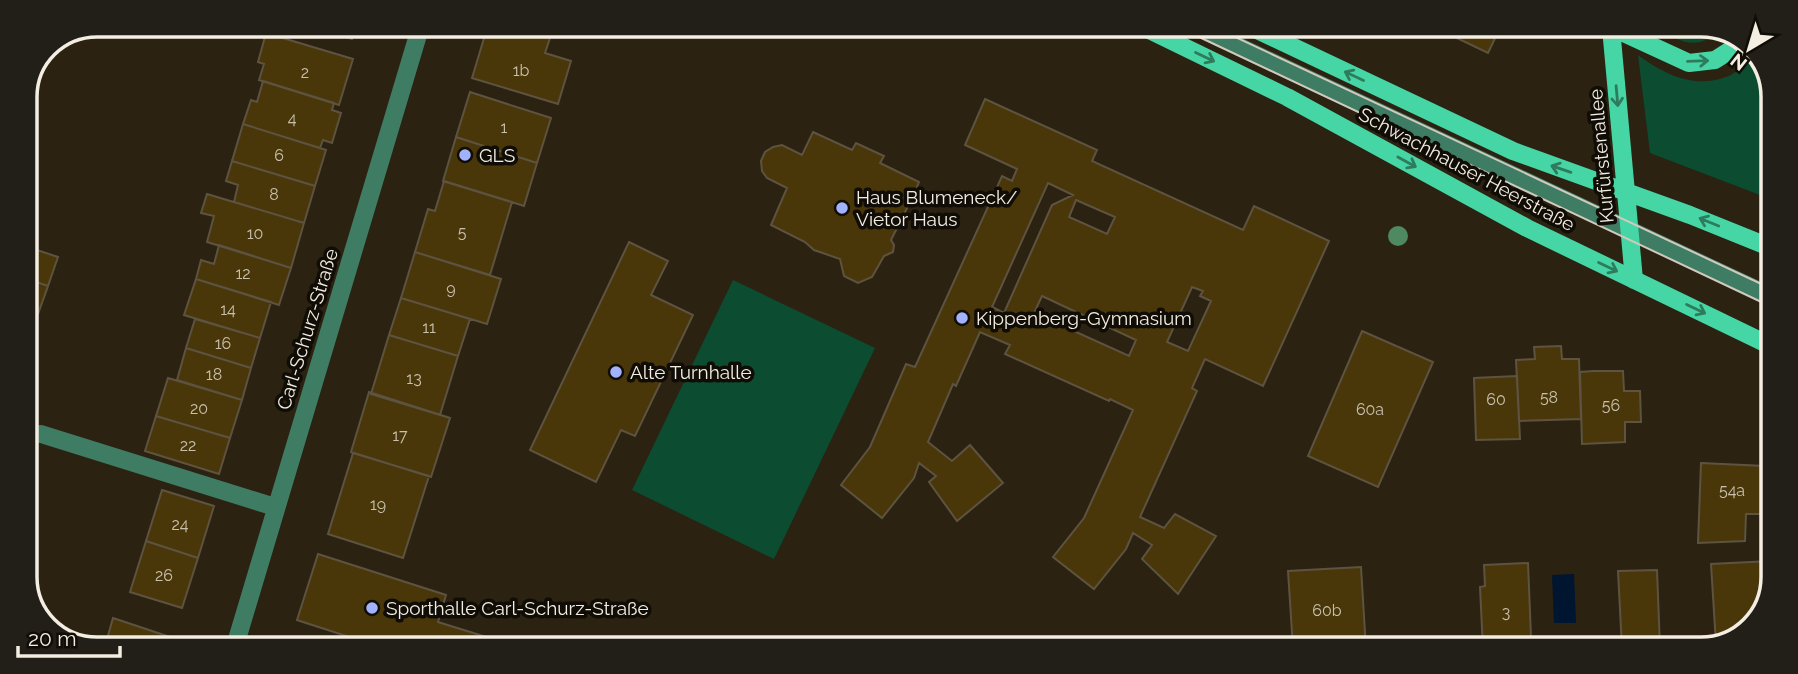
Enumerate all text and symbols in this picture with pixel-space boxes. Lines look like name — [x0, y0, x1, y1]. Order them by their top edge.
north arrow — [1714, 14, 1784, 84]
text: N — [1726, 49, 1751, 76]
one-way arrow — [1194, 51, 1215, 64]
one-way arrow — [1686, 55, 1709, 68]
house number: 1b — [513, 61, 529, 80]
house number: 2 — [301, 63, 309, 82]
one-way arrow — [1344, 69, 1365, 82]
one-way arrow — [1611, 84, 1624, 107]
street label: Kurfürstenallee — [1584, 88, 1618, 224]
street label: Schwachhauser Heerstraße — [1355, 103, 1579, 235]
house number: 4 — [288, 109, 297, 128]
house number: 1 — [501, 118, 508, 137]
place label: GLS — [479, 144, 515, 166]
house number: 6 — [274, 146, 284, 165]
marker: GLS — [457, 147, 473, 163]
one-way arrow — [1396, 155, 1416, 169]
one-way arrow — [1551, 162, 1573, 174]
house number: 8 — [269, 185, 279, 204]
place label: Haus Blumeneck/ Vietor Haus — [856, 186, 1018, 230]
marker: Haus Blumeneck/ Vietor Haus — [834, 200, 850, 216]
one-way arrow — [1699, 215, 1720, 228]
house number: 5 — [458, 223, 467, 242]
house number: 10 — [247, 224, 263, 243]
street label: Carl-Schurz-Straße — [272, 246, 342, 412]
one-way arrow — [1597, 261, 1618, 275]
house number: 12 — [235, 264, 251, 283]
house number: 9 — [446, 279, 456, 298]
house number: 14 — [220, 300, 236, 319]
one-way arrow — [1685, 303, 1706, 317]
place label: Kippenberg-Gymnasium — [976, 307, 1192, 329]
marker: Kippenberg-Gymnasium — [954, 310, 970, 326]
house number: 11 — [422, 318, 436, 337]
house number: 16 — [215, 334, 231, 353]
place label: Alte Turnhalle — [630, 361, 752, 383]
marker: Alte Turnhalle — [608, 364, 624, 380]
house number: 18 — [206, 365, 222, 384]
house number: 13 — [406, 369, 422, 388]
house number: 58 — [1540, 388, 1558, 407]
house number: 60 — [1486, 390, 1506, 409]
house number: 56 — [1602, 396, 1620, 415]
house number: 20 — [190, 399, 208, 418]
house number: 60a — [1356, 400, 1384, 419]
house number: 17 — [392, 426, 408, 445]
house number: 22 — [180, 436, 196, 455]
house number: 54a — [1719, 481, 1745, 500]
house number: 19 — [370, 495, 386, 514]
house number: 24 — [171, 515, 189, 534]
house number: 26 — [155, 566, 173, 585]
place label: Sporthalle Carl-Schurz-Straße — [386, 597, 649, 619]
marker: Sporthalle Carl-Schurz-Straße — [364, 600, 380, 616]
house number: 60b — [1312, 601, 1342, 620]
house number: 3 — [1502, 603, 1510, 622]
scale bar — [18, 614, 119, 658]
text: 20 m — [28, 626, 76, 651]

